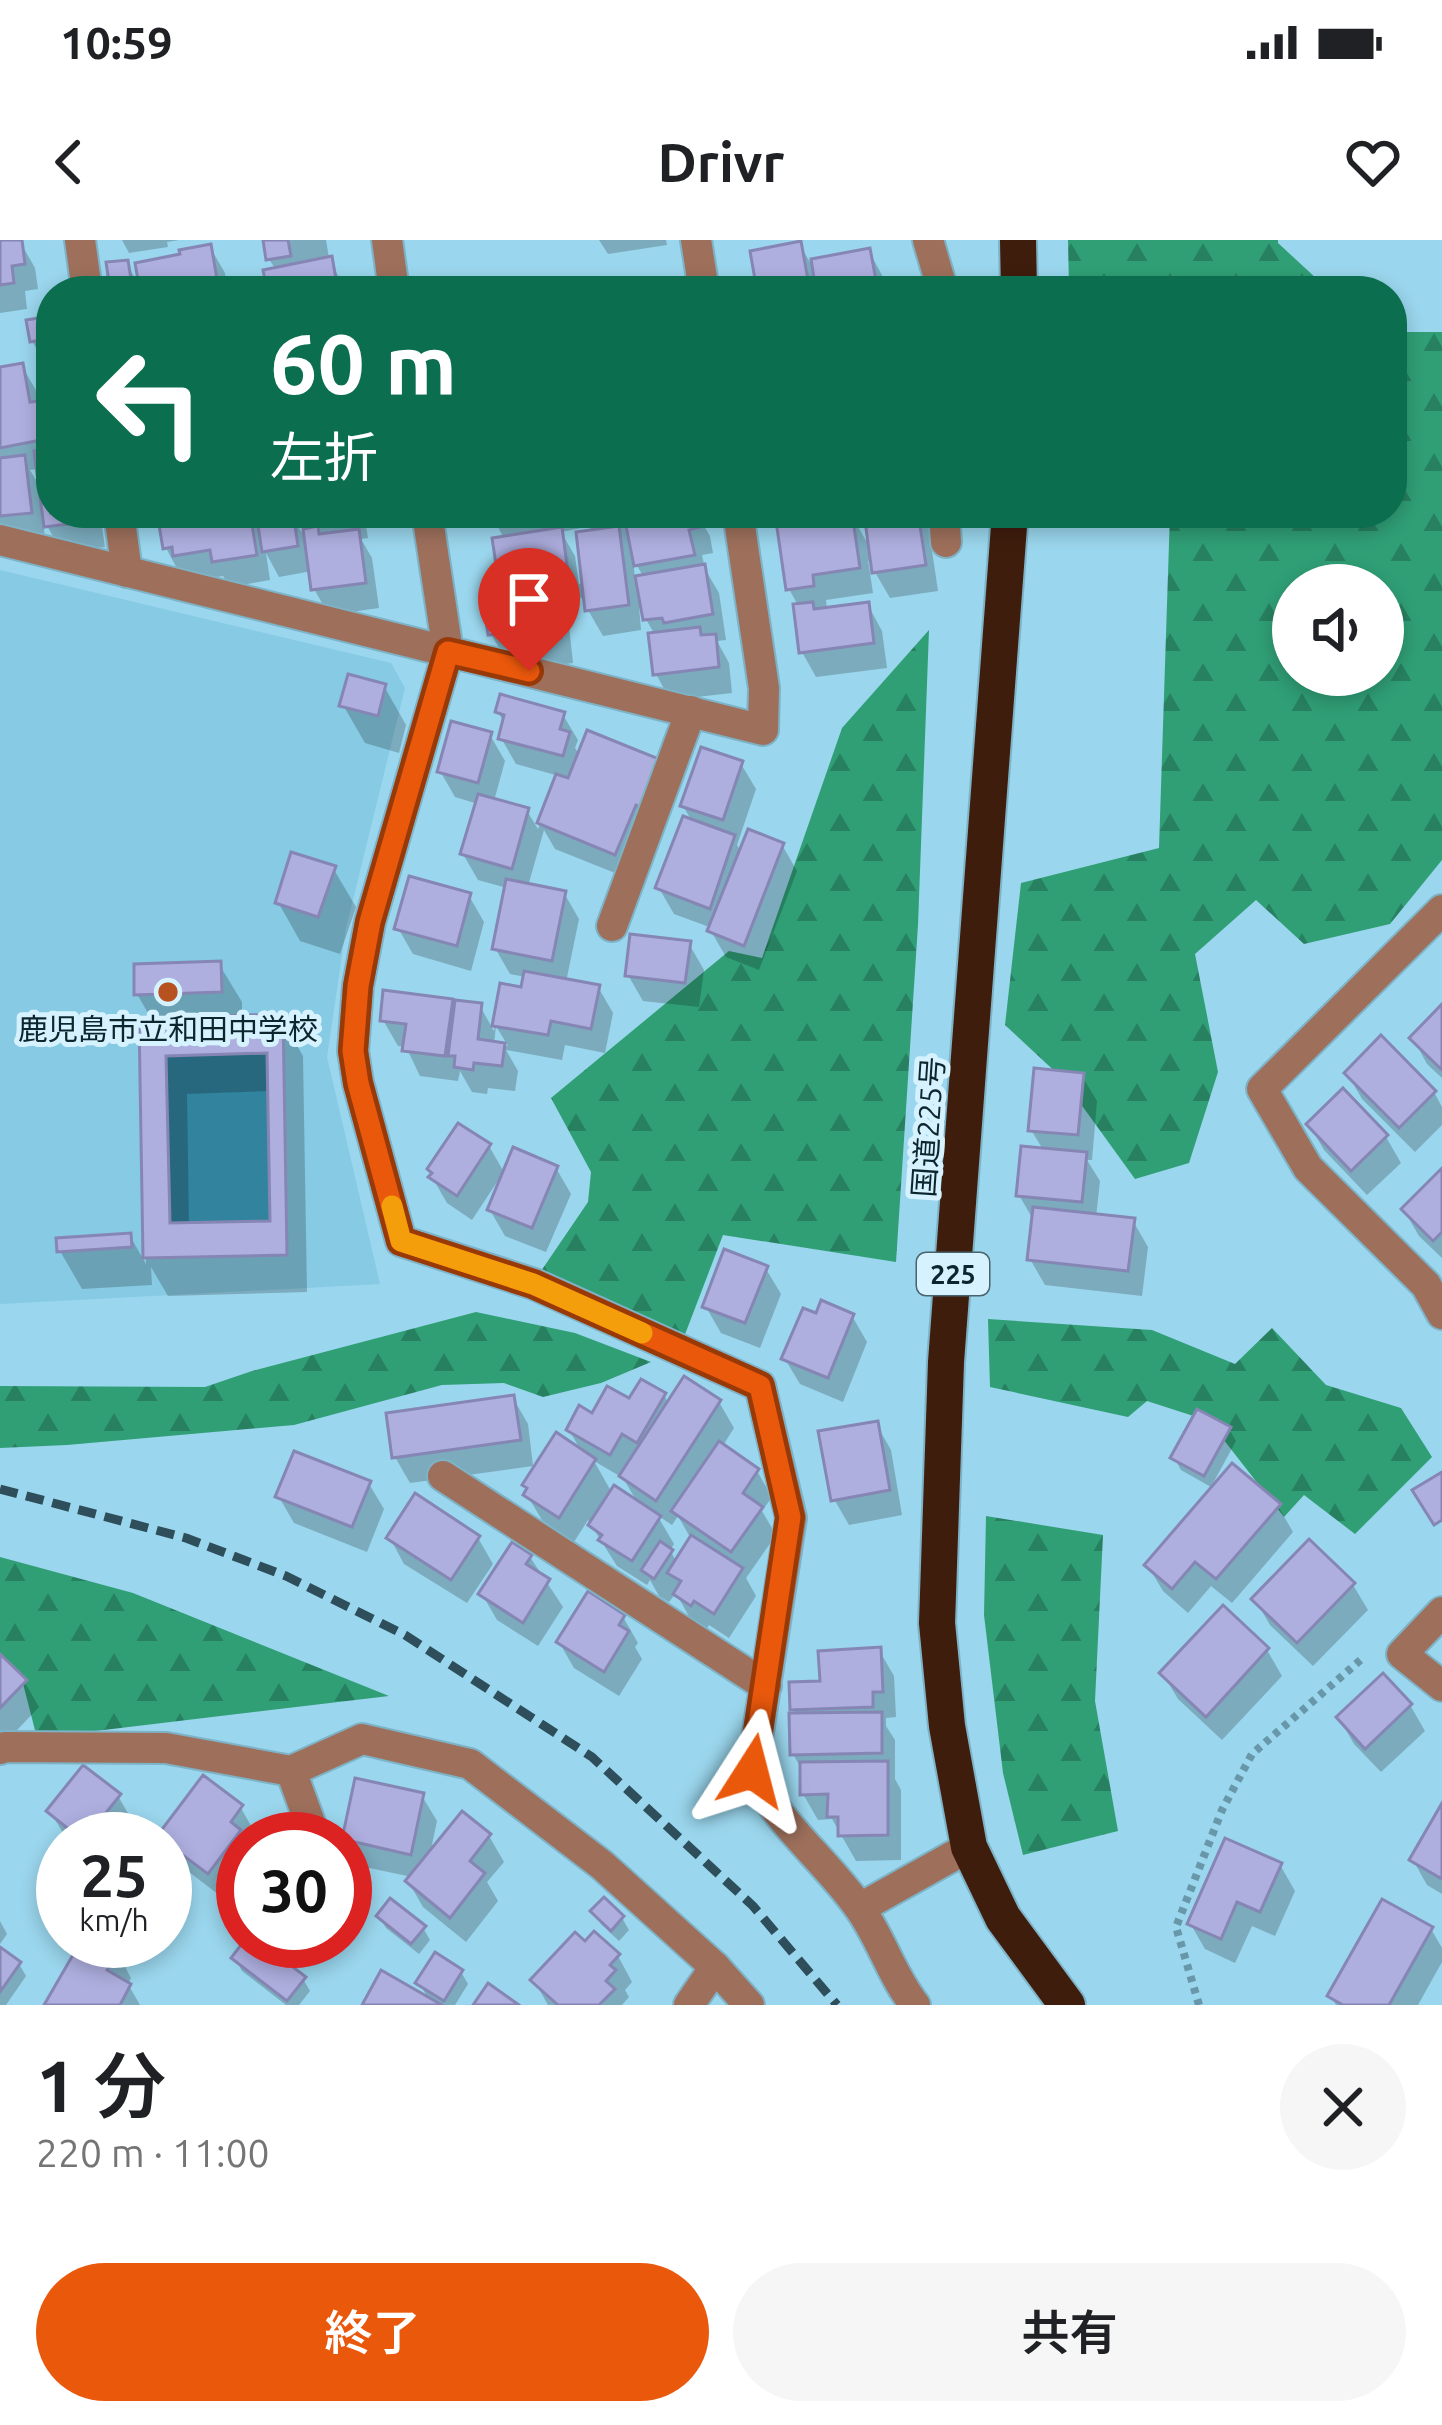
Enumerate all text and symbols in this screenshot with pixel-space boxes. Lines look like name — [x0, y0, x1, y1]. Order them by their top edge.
text: 10:59 — [60, 17, 173, 68]
icon: back — [36, 129, 102, 195]
icon: heart — [1340, 129, 1406, 195]
text: Drivr — [658, 132, 784, 192]
text: 60 m — [270, 316, 457, 410]
icon: left — [72, 324, 228, 480]
text: 左折 — [270, 427, 378, 487]
pin — [478, 548, 580, 671]
map controls — [1272, 564, 1404, 696]
button: sound — [1272, 564, 1404, 696]
icon: arrive — [496, 566, 562, 632]
marker: 鹿児島市立和田中学校 — [155, 979, 181, 1005]
place label: 鹿児島市立和田中学校 — [18, 1012, 318, 1046]
street label: 国道225号 — [906, 1056, 950, 1198]
road number: 225 — [917, 1253, 989, 1295]
position arrow — [689, 1708, 815, 1834]
speed limit sign: 30 — [216, 1812, 372, 1968]
text: 25 — [80, 1841, 148, 1908]
text: km/h — [79, 1903, 149, 1937]
button: close — [1280, 2044, 1406, 2170]
text: 1 分 — [36, 2045, 166, 2126]
text: 220 m · 11:00 — [36, 2131, 270, 2174]
button: 終了 — [36, 2263, 709, 2401]
button: 共有 — [733, 2263, 1406, 2401]

